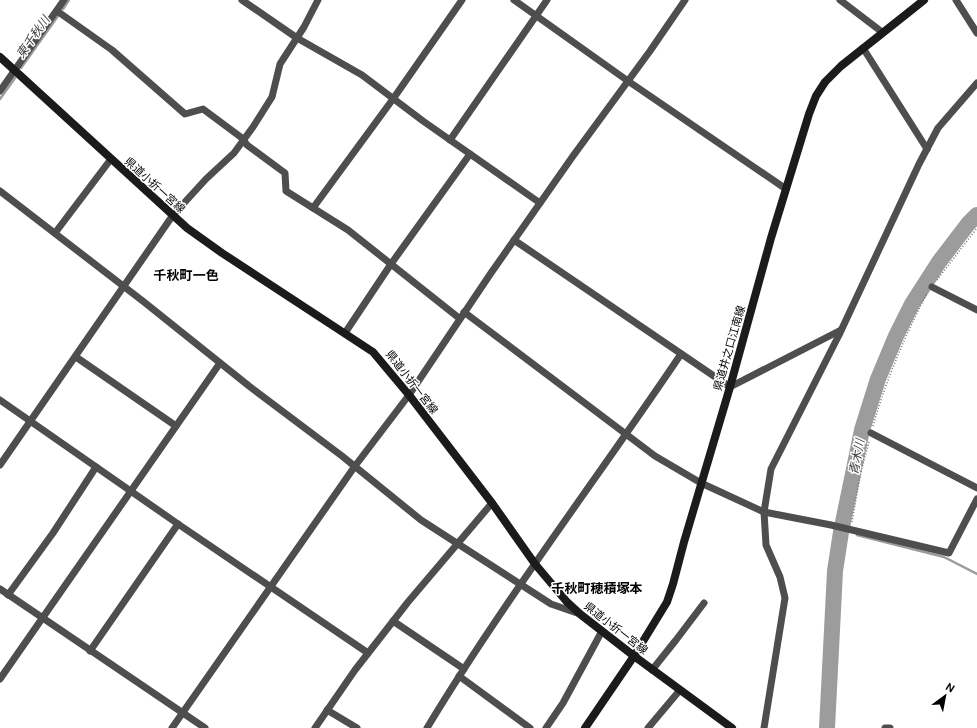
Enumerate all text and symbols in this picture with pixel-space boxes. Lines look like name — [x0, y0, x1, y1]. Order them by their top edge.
water label: 東千秋川 — [13, 11, 54, 61]
street label: 県道小折一宮線 — [122, 154, 188, 216]
district label: 千秋町一色 — [153, 267, 219, 284]
street label: 県道井之口江南線 — [710, 304, 748, 392]
street label: 県道小折一宮線 — [383, 347, 441, 417]
water label: 青木川 — [846, 436, 869, 476]
district label: 千秋町穂積塚本 — [551, 580, 643, 597]
street label: 県道小折一宮線 — [581, 599, 651, 657]
north arrow — [925, 676, 965, 716]
text: N — [943, 679, 957, 696]

